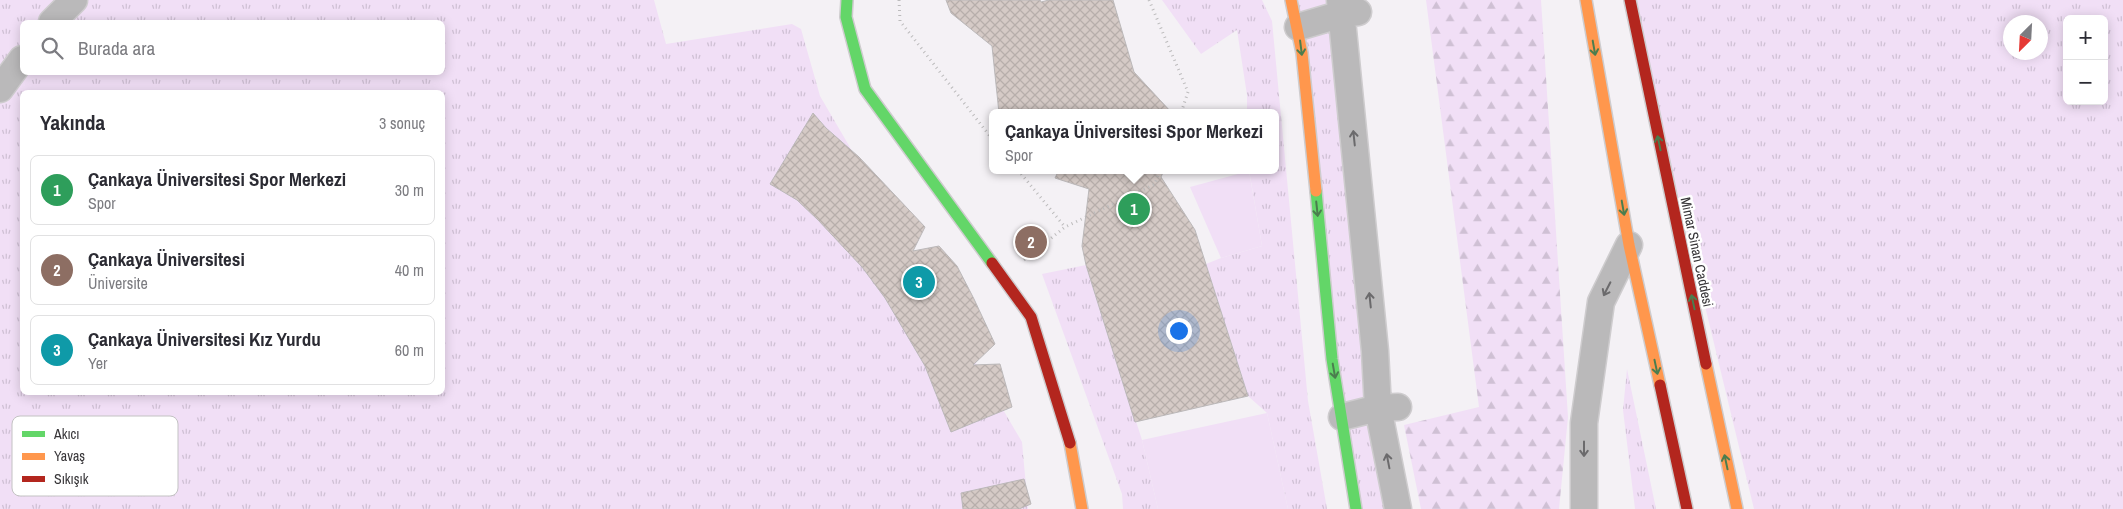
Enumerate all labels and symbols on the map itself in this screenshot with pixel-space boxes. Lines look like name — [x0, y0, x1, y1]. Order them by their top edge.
north arrow — [2003, 15, 2048, 60]
one-way arrow — [1296, 39, 1306, 55]
one-way arrow — [1590, 40, 1600, 56]
one-way arrow — [1349, 131, 1359, 147]
one-way arrow — [1654, 136, 1664, 152]
pin: 1 — [1118, 190, 1150, 228]
street label: Mimar Sinan Caddesi — [1677, 196, 1717, 308]
one-way arrow — [1618, 200, 1628, 216]
one-way arrow — [1312, 201, 1322, 217]
pin: 2 — [1015, 223, 1047, 261]
pin: 3 — [903, 263, 935, 301]
one-way arrow — [1602, 281, 1611, 296]
one-way arrow — [1365, 292, 1375, 308]
one-way arrow — [1687, 295, 1697, 311]
your location — [1166, 318, 1192, 344]
one-way arrow — [1652, 359, 1661, 375]
one-way arrow — [1329, 363, 1339, 379]
legend — [12, 416, 178, 496]
text: Akıcı — [53, 425, 80, 443]
one-way arrow — [1579, 440, 1589, 456]
text: Yavaş — [54, 447, 85, 465]
one-way arrow — [1383, 454, 1393, 470]
one-way arrow — [1721, 454, 1730, 470]
text: Sıkışık — [54, 470, 89, 488]

